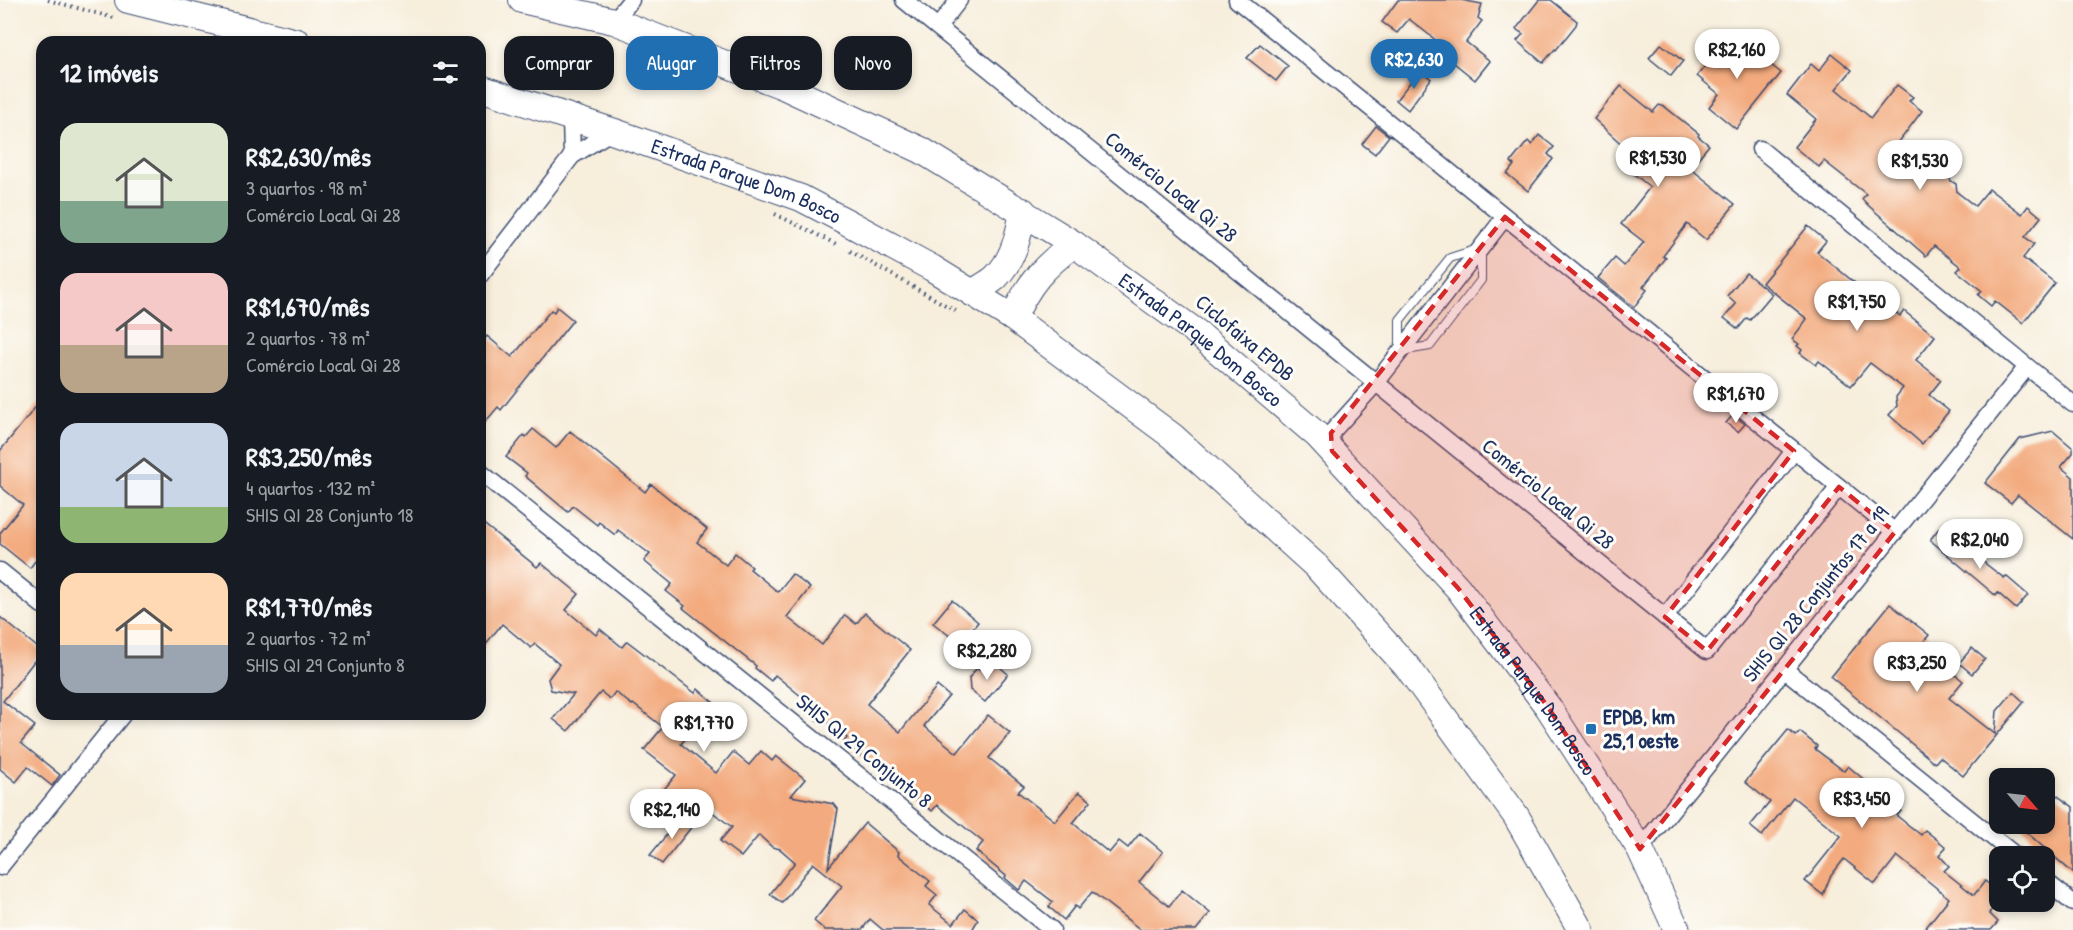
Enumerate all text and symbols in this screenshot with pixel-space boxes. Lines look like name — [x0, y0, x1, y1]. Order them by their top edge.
pin: R$2,160 — [1682, 29, 1792, 80]
text: R$2,160 — [1709, 35, 1765, 62]
chip: Comprar — [504, 36, 614, 90]
chip: Alugar — [626, 36, 718, 90]
chip: Filtros — [730, 36, 822, 90]
chip: Novo — [834, 36, 912, 90]
pin: R$2,630 — [1359, 39, 1469, 90]
text: R$2,630 — [1385, 45, 1443, 72]
text: 12 imóveis — [60, 55, 158, 90]
icon: filters — [429, 56, 462, 89]
street label: Comércio Local Qi 28 — [1099, 124, 1243, 249]
street label: Estrada Parque Dom Bosco — [647, 131, 846, 230]
pin: R$1,530 — [1603, 137, 1713, 188]
text: R$2,630/mês — [246, 139, 371, 174]
pin: R$1,530 — [1865, 140, 1975, 191]
text: R$1,530 — [1630, 143, 1686, 170]
text: R$1,530 — [1892, 146, 1948, 173]
icon: home — [108, 147, 180, 219]
text: 3 quartos · 98 m² — [246, 174, 367, 201]
text: Comércio Local Qi 28 — [246, 201, 400, 228]
street label: Estrada Parque Dom Bosco — [1113, 266, 1289, 413]
pin: R$1,750 — [1802, 281, 1912, 332]
text: R$1,750 — [1828, 287, 1886, 314]
street label: Ciclofaixa EPDB — [1190, 288, 1301, 388]
text: R$1,670/mês — [246, 289, 370, 324]
icon: home — [108, 297, 180, 369]
text: 2 quartos · 78 m² — [246, 324, 370, 351]
text: Comércio Local Qi 28 — [246, 351, 400, 378]
pin: R$1,670 — [1681, 373, 1791, 424]
text: R$1,670 — [1707, 379, 1765, 406]
street label: Comércio Local Qi 28 — [1476, 431, 1620, 556]
text: R$3,250/mês — [246, 439, 372, 474]
icon: home — [108, 447, 180, 519]
text: 4 quartos · 132 m² — [246, 474, 375, 501]
street label: SHIS QI 28 Conjuntos 17 a 19 — [1736, 500, 1896, 688]
text: SHIS QI 28 Conjunto 18 — [246, 501, 413, 528]
pin: R$2,040 — [1925, 519, 2035, 570]
text: R$2,040 — [1951, 525, 2009, 552]
text: R$1,770/mês — [246, 589, 372, 624]
icon: home — [108, 597, 180, 669]
street label: Estrada Parque Dom Bosco — [1463, 600, 1604, 781]
text: 2 quartos · 72 m² — [246, 624, 371, 651]
pin: R$2,280 — [932, 630, 1042, 681]
text: R$2,280 — [957, 636, 1017, 663]
pin: R$3,250 — [1862, 642, 1972, 693]
text: R$3,250 — [1888, 648, 1947, 675]
text: SHIS QI 29 Conjunto 8 — [246, 651, 405, 678]
street label: SHIS QI 29 Conjunto 8 — [790, 687, 938, 814]
pin: R$1,770 — [649, 702, 759, 753]
place label: EPDB, km 25,1 oeste — [1603, 702, 1680, 755]
text: R$1,770 — [674, 708, 734, 735]
marker: EPDB, km 25,1 oeste — [1584, 722, 1598, 736]
north arrow — [1989, 768, 2055, 834]
map controls — [1989, 768, 2055, 912]
pin: R$3,450 — [1807, 778, 1917, 829]
text: R$3,450 — [1833, 784, 1891, 811]
pin: R$2,140 — [617, 789, 727, 840]
text: R$2,140 — [644, 795, 700, 822]
button: locate — [1989, 846, 2055, 912]

